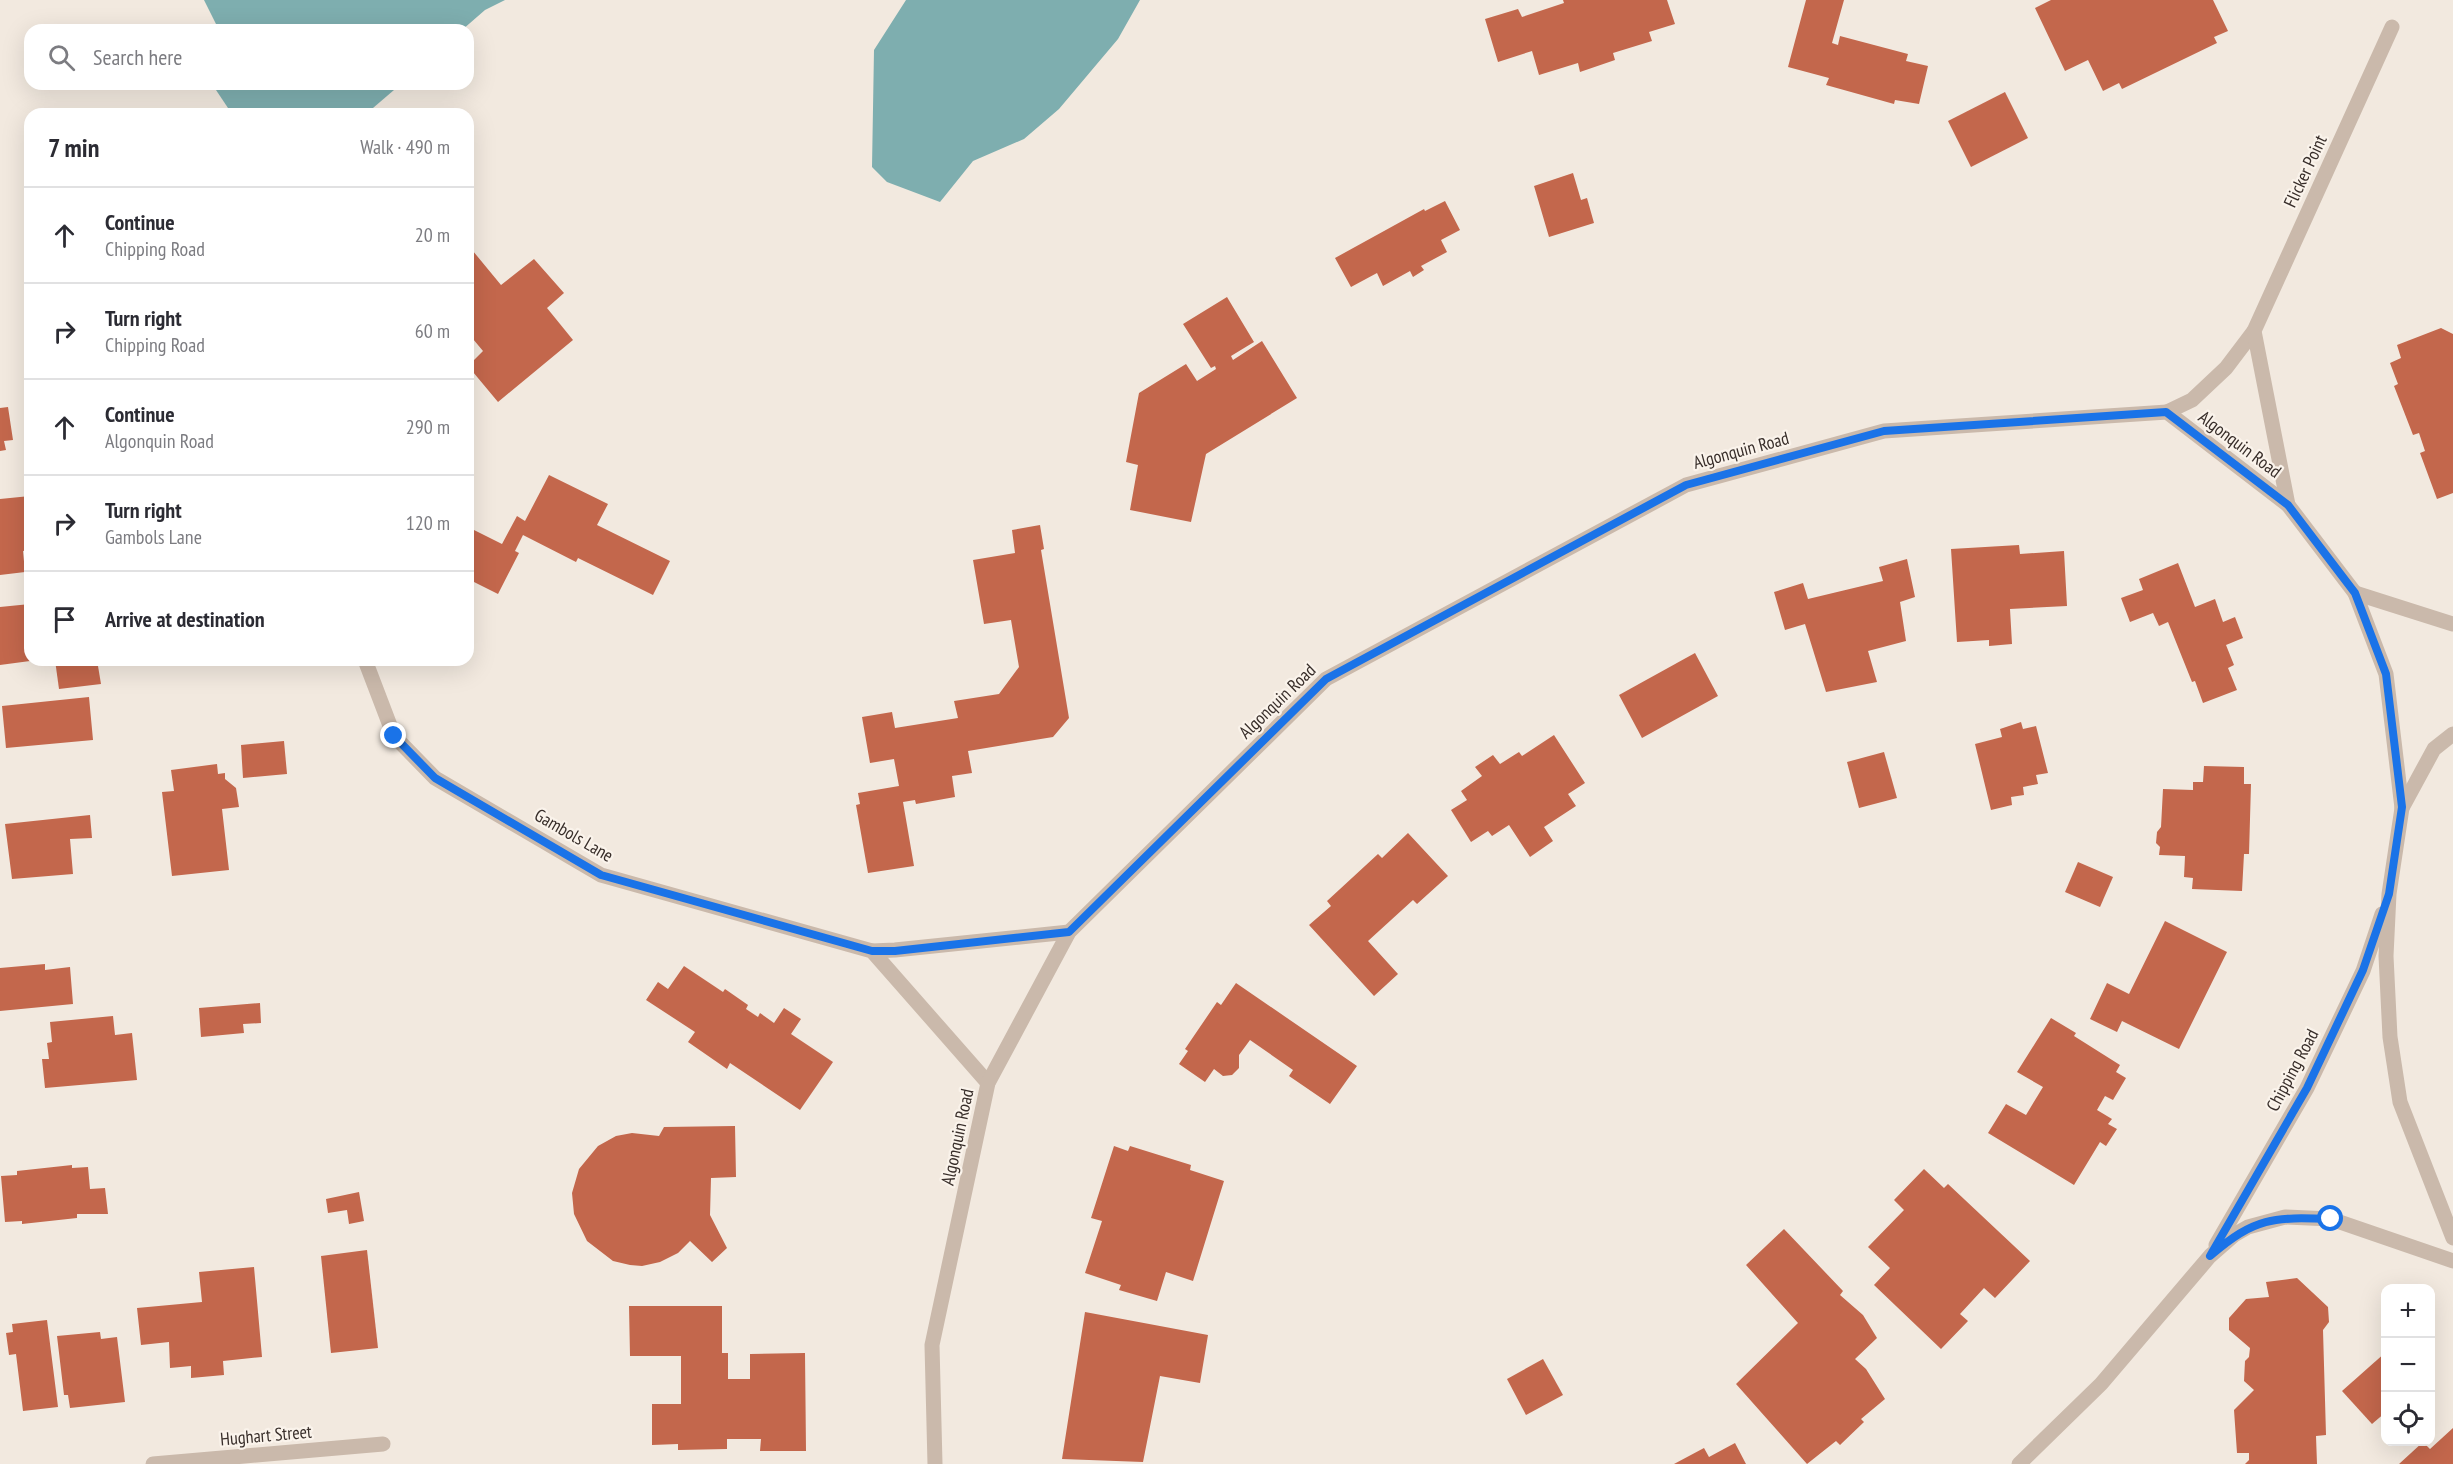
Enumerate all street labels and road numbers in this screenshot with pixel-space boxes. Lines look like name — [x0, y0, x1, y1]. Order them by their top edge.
street label: Flicker Point — [2278, 131, 2332, 211]
street label: Algonquin Road — [2194, 405, 2286, 483]
street label: Algonquin Road — [1691, 426, 1791, 474]
street label: Algonquin Road — [1234, 659, 1320, 743]
street label: Gambols Lane — [530, 803, 618, 867]
street label: Chipping Road — [2261, 1025, 2323, 1115]
street label: Algonquin Road — [936, 1087, 978, 1187]
street label: Hughart Street — [219, 1420, 313, 1450]

